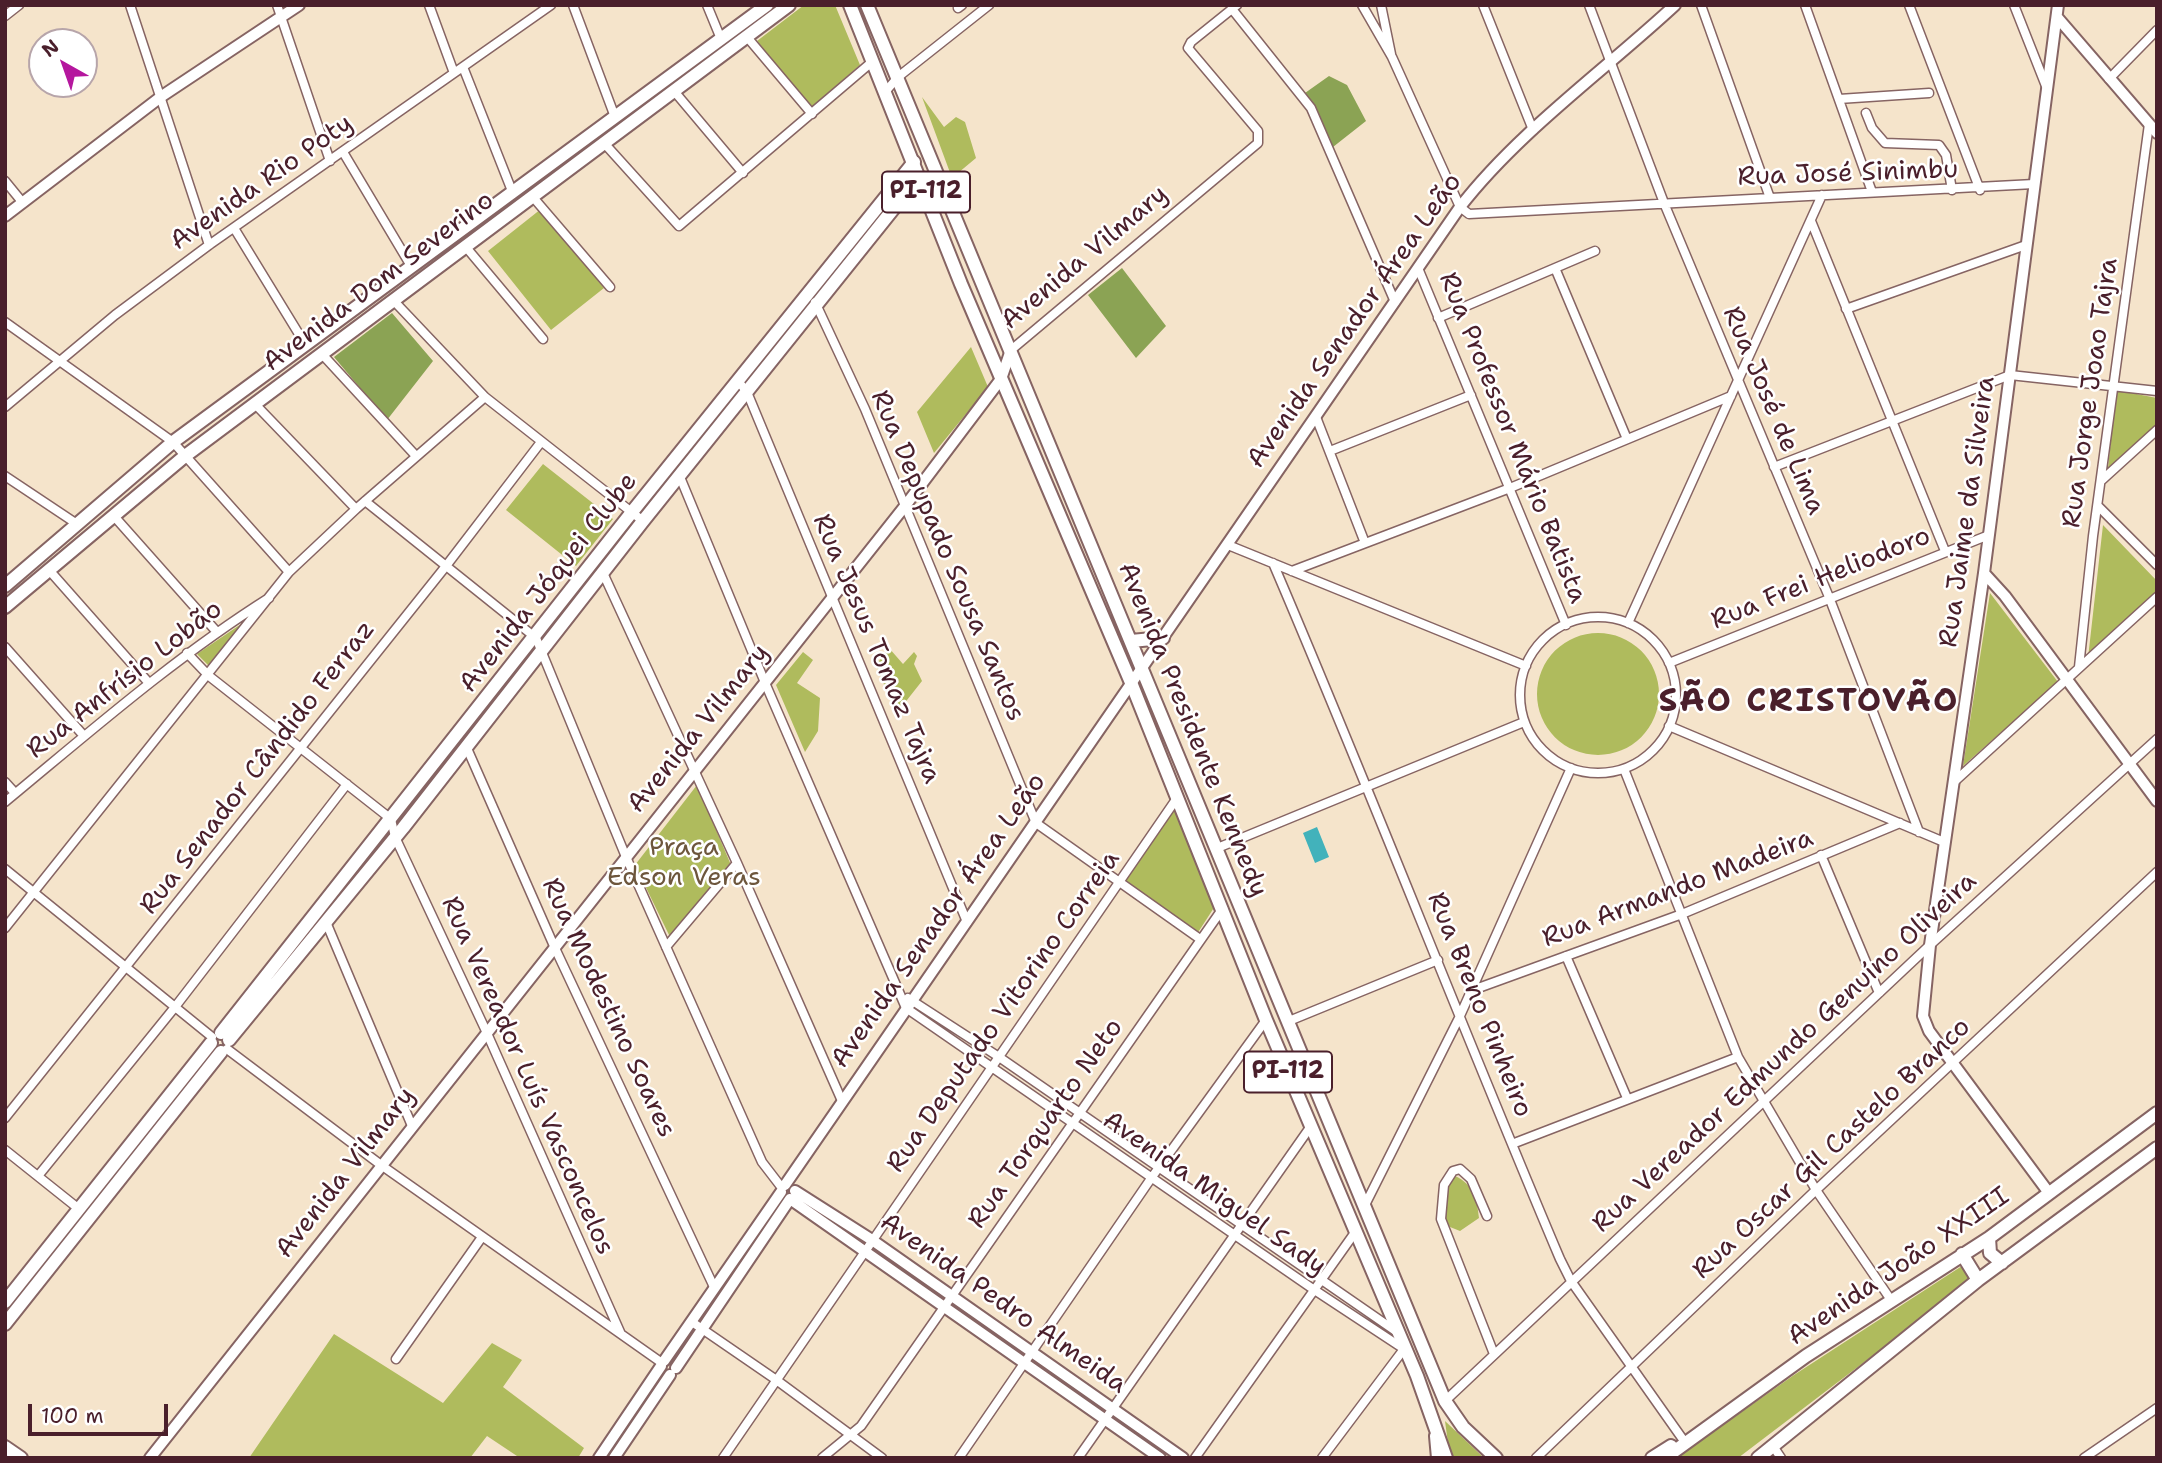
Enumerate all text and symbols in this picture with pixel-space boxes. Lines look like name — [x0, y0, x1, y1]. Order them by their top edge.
north arrow — [28, 28, 98, 98]
text: N — [37, 34, 64, 62]
street label: Avenida Rio Poty — [165, 108, 359, 258]
street label: Rua José Sinimbu — [1737, 155, 1959, 193]
street label: Avenida Senador Área Leão — [1241, 168, 1469, 474]
road number: PI-112 — [882, 172, 970, 212]
street label: Avenida Vilmary — [995, 179, 1175, 337]
street label: Avenida Dom Severino — [258, 185, 500, 379]
street label: Rua Jorge Joao Tajra — [2057, 256, 2125, 530]
street label: Rua Professor Mário Batista — [1431, 268, 1593, 608]
street label: Rua José de Lima — [1715, 302, 1831, 520]
street label: Rua Jaime da Silveira — [1934, 374, 2002, 650]
street label: Rua Depupado Sousa Santos — [863, 386, 1031, 726]
street label: Avenida Jóquei Clube — [453, 467, 645, 699]
street label: Rua Jesus Tomaz Tajra — [805, 510, 947, 788]
street label: Rua Frei Heliodoro — [1707, 521, 1935, 637]
street label: Avenida Presidente Kennedy — [1110, 558, 1274, 902]
street label: Rua Anfrísio Lobão — [21, 594, 229, 766]
street label: Rua Senador Cândido Ferraz — [134, 615, 382, 921]
street label: Avenida Vilmary — [621, 638, 777, 820]
district label: SÃO CRISTOVÃO — [1660, 682, 1958, 722]
street label: Avenida Senador Área Leão — [825, 768, 1053, 1074]
street label: Rua Armando Madeira — [1538, 823, 1818, 955]
park label: Praça Edson Veras — [607, 832, 761, 894]
street label: Rua Deputado Vitorino Correia — [881, 845, 1127, 1179]
street label: Rua Vereador Edmundo Genuíno Oliveira — [1587, 866, 1983, 1240]
street label: Rua Modestino Soares — [534, 873, 682, 1143]
street label: Rua Breno Pinheiro — [1420, 888, 1538, 1122]
street label: Rua Vereador Luís Vasconcelos — [434, 892, 620, 1260]
street label: Rua Oscar Gil Castelo Branco — [1687, 1012, 1977, 1286]
street label: Rua Torquarto Neto — [962, 1013, 1130, 1235]
road number: PI-112 — [1244, 1052, 1332, 1092]
street label: Avenida Vilmary — [270, 1081, 422, 1265]
street label: Avenida Miguel Sady — [1096, 1105, 1332, 1283]
street label: Avenida João XXIII — [1782, 1181, 2016, 1353]
street label: Avenida Pedro Almeida — [874, 1207, 1132, 1401]
scale bar — [32, 1390, 172, 1434]
text: 100 m — [41, 1402, 104, 1430]

